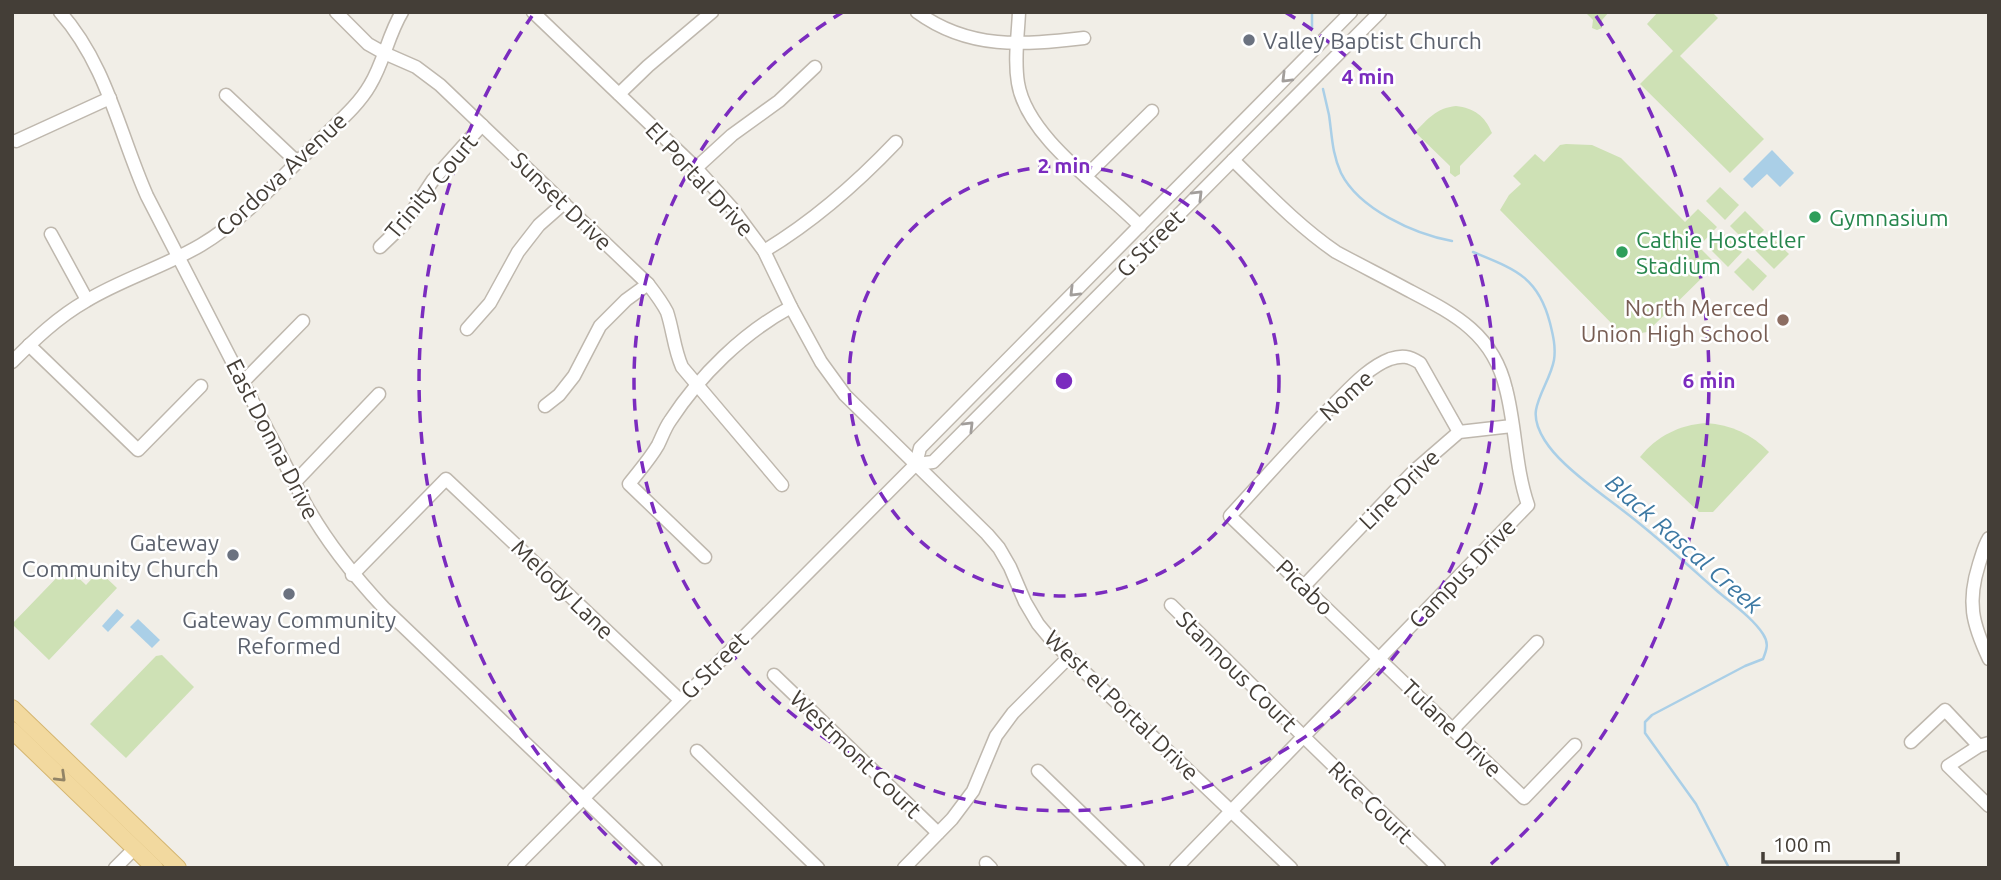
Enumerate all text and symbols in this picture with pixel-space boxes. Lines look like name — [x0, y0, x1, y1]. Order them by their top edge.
place label: Valley Baptist Church — [1263, 28, 1482, 53]
marker: Valley Baptist Church — [1241, 32, 1257, 48]
text: 4 min — [1341, 64, 1395, 88]
one-way arrow — [1282, 70, 1294, 82]
street label: Cordova Avenue — [211, 107, 351, 241]
street label: El Portal Drive — [641, 117, 759, 241]
street label: Trinity Court — [380, 129, 482, 243]
street label: Sunset Drive — [507, 147, 617, 255]
text: 2 min — [1037, 153, 1091, 177]
one-way arrow — [1190, 190, 1203, 203]
street label: G Street — [1111, 204, 1189, 282]
place label: Gymnasium — [1829, 205, 1949, 230]
marker: Gymnasium — [1807, 209, 1823, 225]
place label: Cathie Hostetler Stadium — [1636, 227, 1806, 278]
marker: Cathie Hostetler Stadium — [1614, 244, 1630, 260]
one-way arrow — [1070, 284, 1083, 297]
place label: North Merced Union High School — [1581, 295, 1769, 346]
marker: North Merced Union High School — [1775, 312, 1791, 328]
street label: East Donna Drive — [222, 355, 324, 523]
street label: Nome — [1314, 365, 1378, 425]
text: 6 min — [1682, 368, 1736, 392]
centre of rings — [1052, 369, 1076, 393]
one-way arrow — [960, 421, 973, 434]
street label: Line Drive — [1354, 444, 1444, 534]
water label: Black Rascal Creek — [1600, 469, 1768, 620]
street label: Campus Drive — [1404, 513, 1520, 633]
place label: Gateway Community Church — [22, 530, 219, 581]
street label: Melody Lane — [507, 534, 619, 644]
marker: Gateway Community Church — [225, 547, 241, 563]
street label: Picabo — [1272, 554, 1338, 620]
marker: Gateway Community Reformed — [281, 586, 297, 602]
street label: Stannous Court — [1172, 606, 1302, 736]
place label: Gateway Community Reformed — [182, 607, 396, 658]
street label: West el Portal Drive — [1040, 625, 1204, 785]
street label: G Street — [675, 626, 753, 704]
street label: Tulane Drive — [1397, 674, 1507, 782]
street label: Westmont Court — [786, 685, 926, 823]
street label: Rice Court — [1324, 756, 1418, 848]
one-way arrow — [53, 768, 66, 781]
scale bar — [1763, 820, 1898, 864]
text: 100 m — [1773, 832, 1831, 856]

